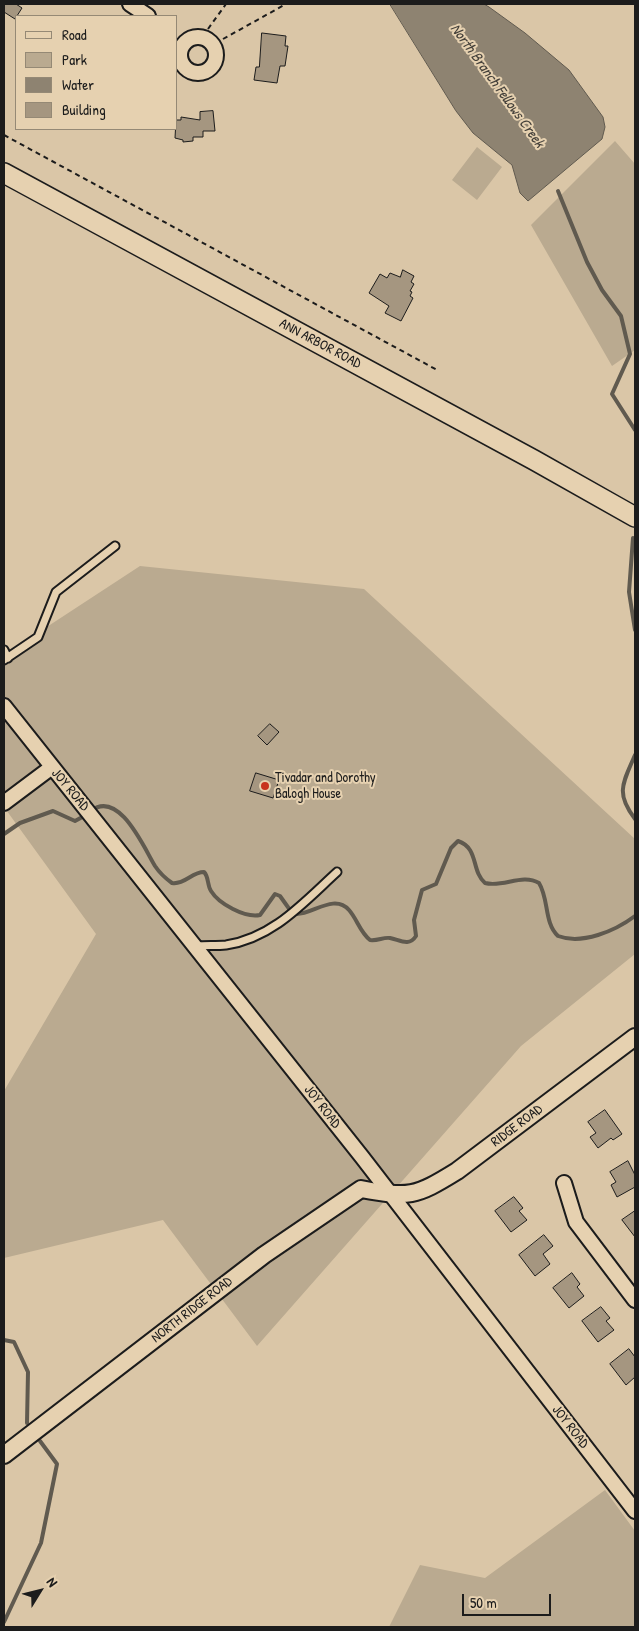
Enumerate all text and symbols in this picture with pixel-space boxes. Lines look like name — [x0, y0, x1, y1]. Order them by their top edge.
legend — [15, 15, 178, 130]
water label: North Branch Fellows Creek — [446, 21, 548, 151]
text: Road — [62, 24, 87, 45]
text: Park — [62, 49, 87, 70]
text: Water — [62, 74, 94, 95]
text: Building — [62, 99, 106, 120]
street label: ANN ARBOR ROAD — [276, 315, 364, 373]
street label: JOY ROAD — [47, 765, 93, 815]
place label: Tivadar and Dorothy Balogh House — [275, 770, 376, 802]
marker: Tivadar and Dorothy Balogh House — [259, 780, 271, 792]
street label: JOY ROAD — [300, 1082, 344, 1132]
street label: RIDGE ROAD — [488, 1101, 546, 1151]
street label: NORTH RIDGE ROAD — [148, 1273, 236, 1347]
street label: JOY ROAD — [548, 1402, 592, 1452]
north arrow — [15, 1566, 65, 1616]
text: N — [43, 1573, 62, 1590]
scale bar — [464, 1584, 553, 1616]
text: 50 m — [470, 1592, 497, 1613]

